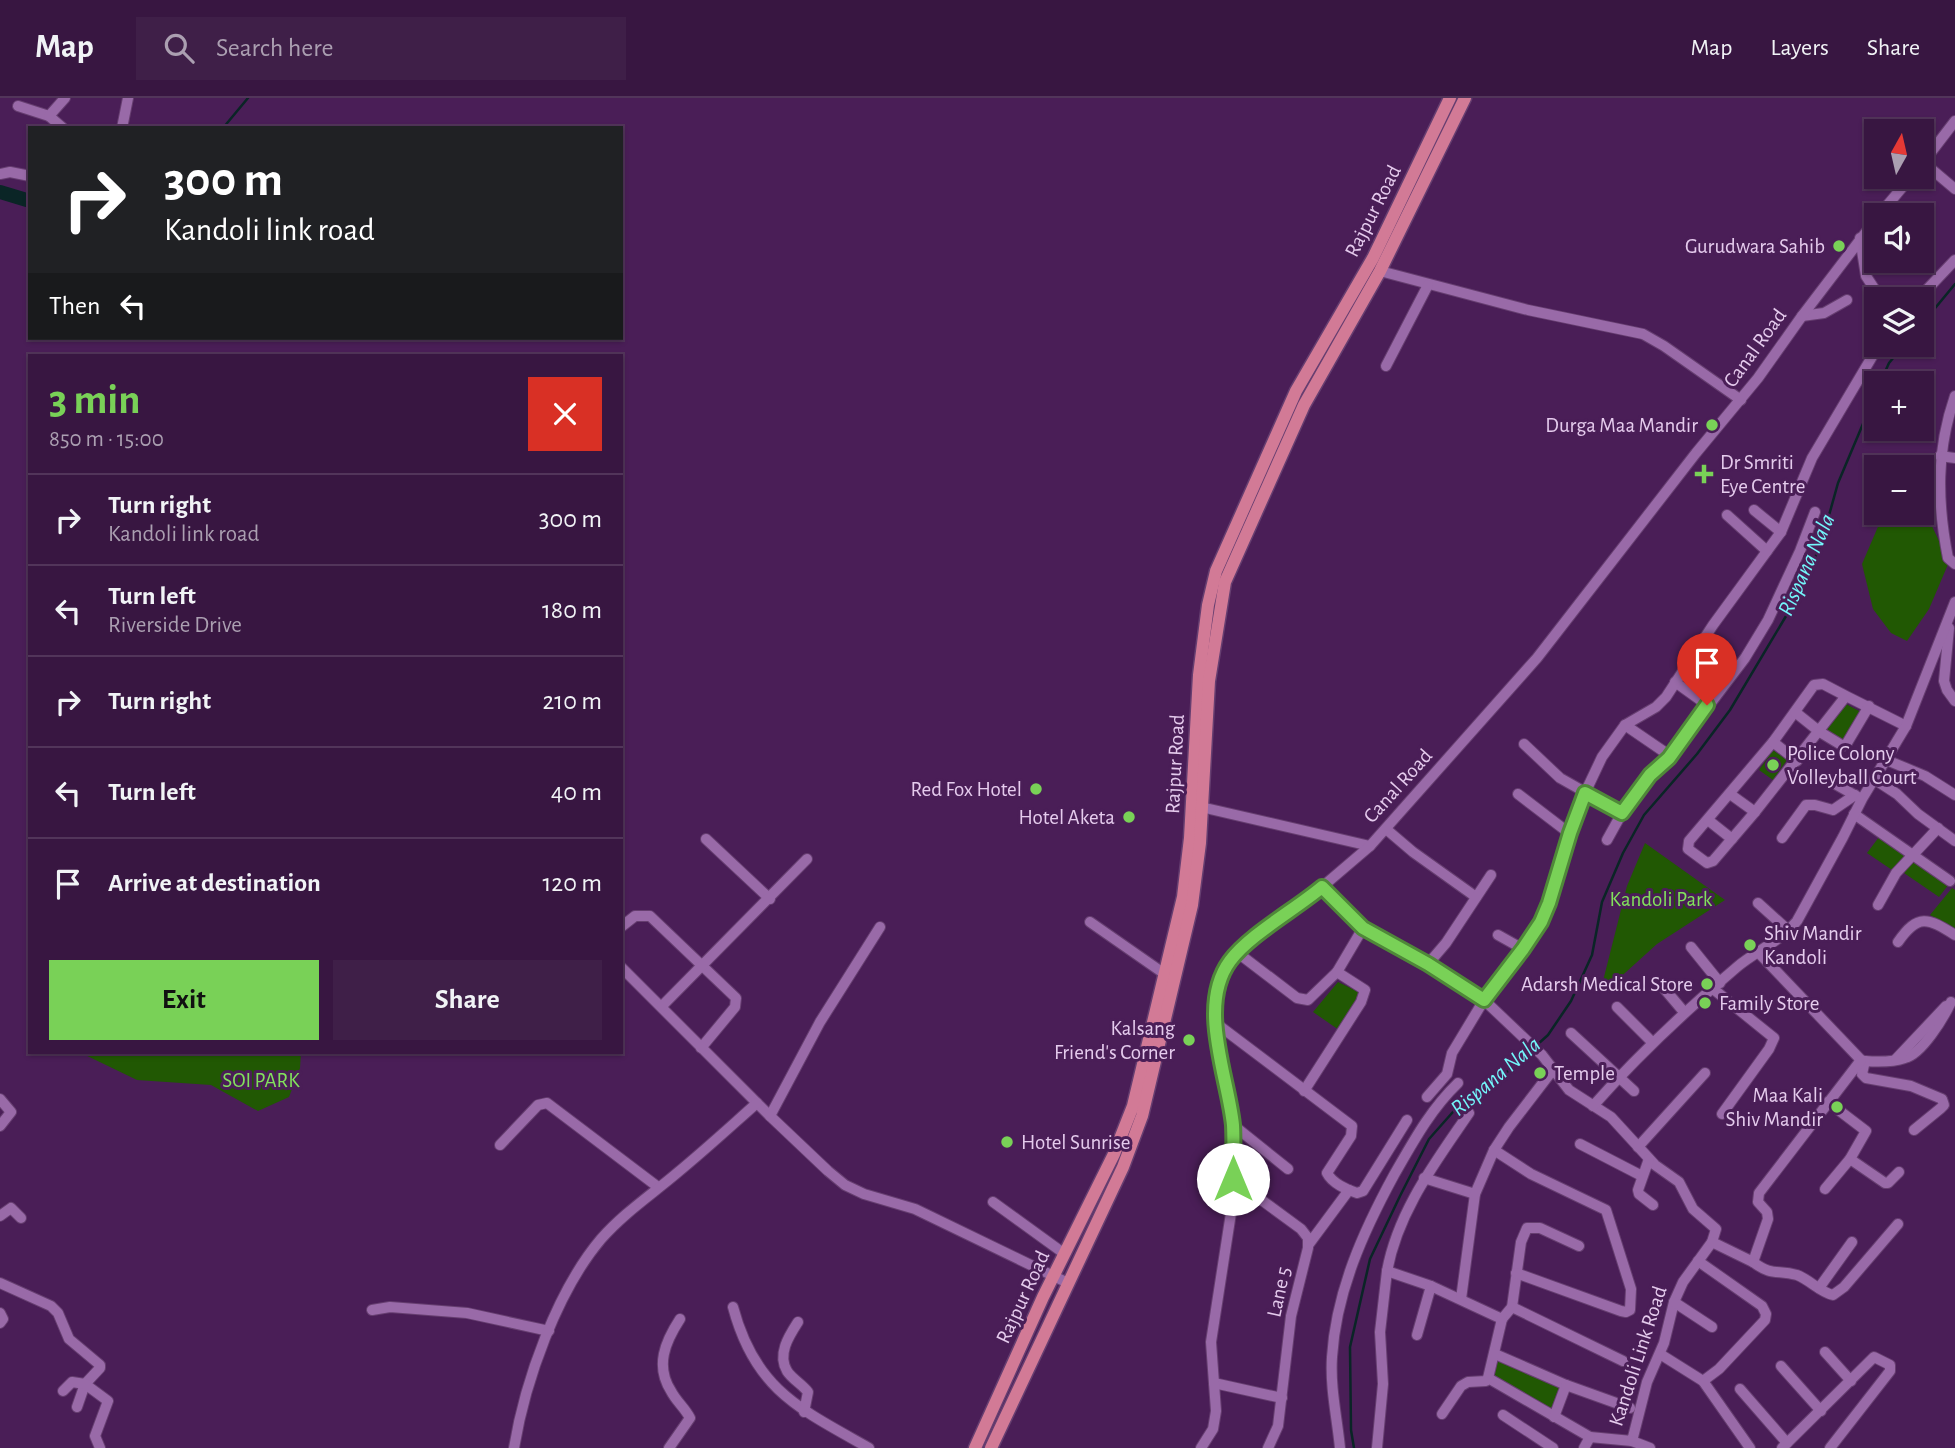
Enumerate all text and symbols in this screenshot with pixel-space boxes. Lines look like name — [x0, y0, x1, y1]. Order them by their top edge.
search box — [136, 17, 626, 80]
icon: search — [160, 29, 198, 67]
text: Map — [35, 31, 94, 64]
text: Search here — [216, 35, 334, 61]
text: Map — [1690, 36, 1732, 60]
text: Layers — [1770, 36, 1829, 60]
text: Share — [1867, 36, 1920, 60]
north arrow — [1864, 119, 1934, 189]
map controls — [1864, 119, 1934, 525]
icon: right — [49, 154, 140, 245]
text: 300 m — [164, 156, 283, 205]
street label: Rajpur Road — [1341, 162, 1405, 260]
button: sound — [1864, 203, 1934, 273]
text: Kandoli link road — [164, 214, 375, 246]
place label: Gurudwara Sahib — [1685, 236, 1825, 257]
marker: Gurudwara Sahib — [1831, 238, 1847, 254]
icon: left — [114, 287, 152, 325]
button: layers — [1864, 287, 1934, 357]
text: Then — [49, 293, 100, 319]
street label: Canal Road — [1720, 305, 1790, 391]
button: + — [1864, 371, 1934, 441]
button: close — [528, 377, 602, 451]
text: 3 min — [49, 379, 141, 421]
place label: Durga Maa Mandir — [1545, 415, 1698, 436]
marker: Durga Maa Mandir — [1704, 417, 1720, 433]
text: 850 m · 15:00 — [49, 428, 164, 451]
place label: Dr Smriti Eye Centre — [1720, 452, 1805, 497]
button: − — [1864, 455, 1934, 525]
marker: Dr Smriti Eye Centre — [1694, 464, 1714, 484]
text: Turn right — [108, 492, 211, 518]
icon: right — [49, 501, 87, 539]
text: 300 m — [539, 506, 602, 532]
water label: Rispana Nala — [1774, 510, 1840, 620]
text: Kandoli link road — [108, 523, 259, 546]
text: Turn left — [108, 583, 196, 609]
icon: left — [49, 592, 87, 630]
text: 180 m — [542, 597, 602, 623]
text: Riverside Drive — [108, 614, 242, 637]
pin — [1677, 633, 1737, 705]
icon: arrive — [1688, 644, 1726, 682]
icon: right — [49, 683, 87, 721]
text: Turn right — [108, 688, 211, 714]
text: 210 m — [542, 688, 602, 714]
street label: Rajpur Road — [1162, 714, 1188, 814]
place label: Police Colony Volleyball Court — [1787, 743, 1917, 788]
street label: Canal Road — [1360, 745, 1436, 827]
marker: Police Colony Volleyball Court — [1765, 757, 1781, 773]
icon: left — [49, 774, 87, 812]
text: Turn left — [108, 779, 196, 805]
text: 40 m — [551, 779, 602, 805]
place label: Red Fox Hotel — [911, 779, 1022, 800]
marker: Red Fox Hotel — [1028, 781, 1044, 797]
place label: Hotel Aketa — [1019, 807, 1115, 828]
marker: Hotel Aketa — [1121, 809, 1137, 825]
icon: arrive — [49, 865, 87, 903]
text: Arrive at destination — [108, 870, 321, 896]
text: 120 m — [542, 870, 602, 896]
park label: Kandoli Park — [1610, 889, 1713, 910]
place label: Shiv Mandir Kandoli — [1764, 923, 1862, 968]
marker: Shiv Mandir Kandoli — [1742, 937, 1758, 953]
button: Exit — [49, 960, 319, 1040]
button: Share — [333, 960, 602, 1040]
place label: Adarsh Medical Store — [1521, 974, 1693, 995]
marker: Adarsh Medical Store — [1699, 976, 1715, 992]
place label: Family Store — [1719, 993, 1819, 1014]
marker: Family Store — [1697, 995, 1713, 1011]
place label: Kalsang Friend's Corner — [1054, 1018, 1176, 1063]
marker: Kalsang Friend's Corner — [1181, 1032, 1197, 1048]
water label: Rispana Nala — [1447, 1033, 1545, 1121]
place label: Temple — [1554, 1063, 1615, 1084]
marker: Temple — [1532, 1065, 1548, 1081]
park label: SOI PARK — [222, 1070, 300, 1091]
place label: Maa Kali Shiv Mandir — [1726, 1085, 1823, 1130]
marker: Maa Kali Shiv Mandir — [1829, 1099, 1845, 1115]
place label: Hotel Sunrise — [1021, 1132, 1130, 1153]
marker: Hotel Sunrise — [999, 1134, 1015, 1150]
position arrow — [1196, 1142, 1270, 1216]
street label: Rajpur Road — [992, 1247, 1054, 1347]
street label: Lane 5 — [1263, 1265, 1295, 1319]
street label: Kandoli Link Road — [1605, 1283, 1671, 1429]

